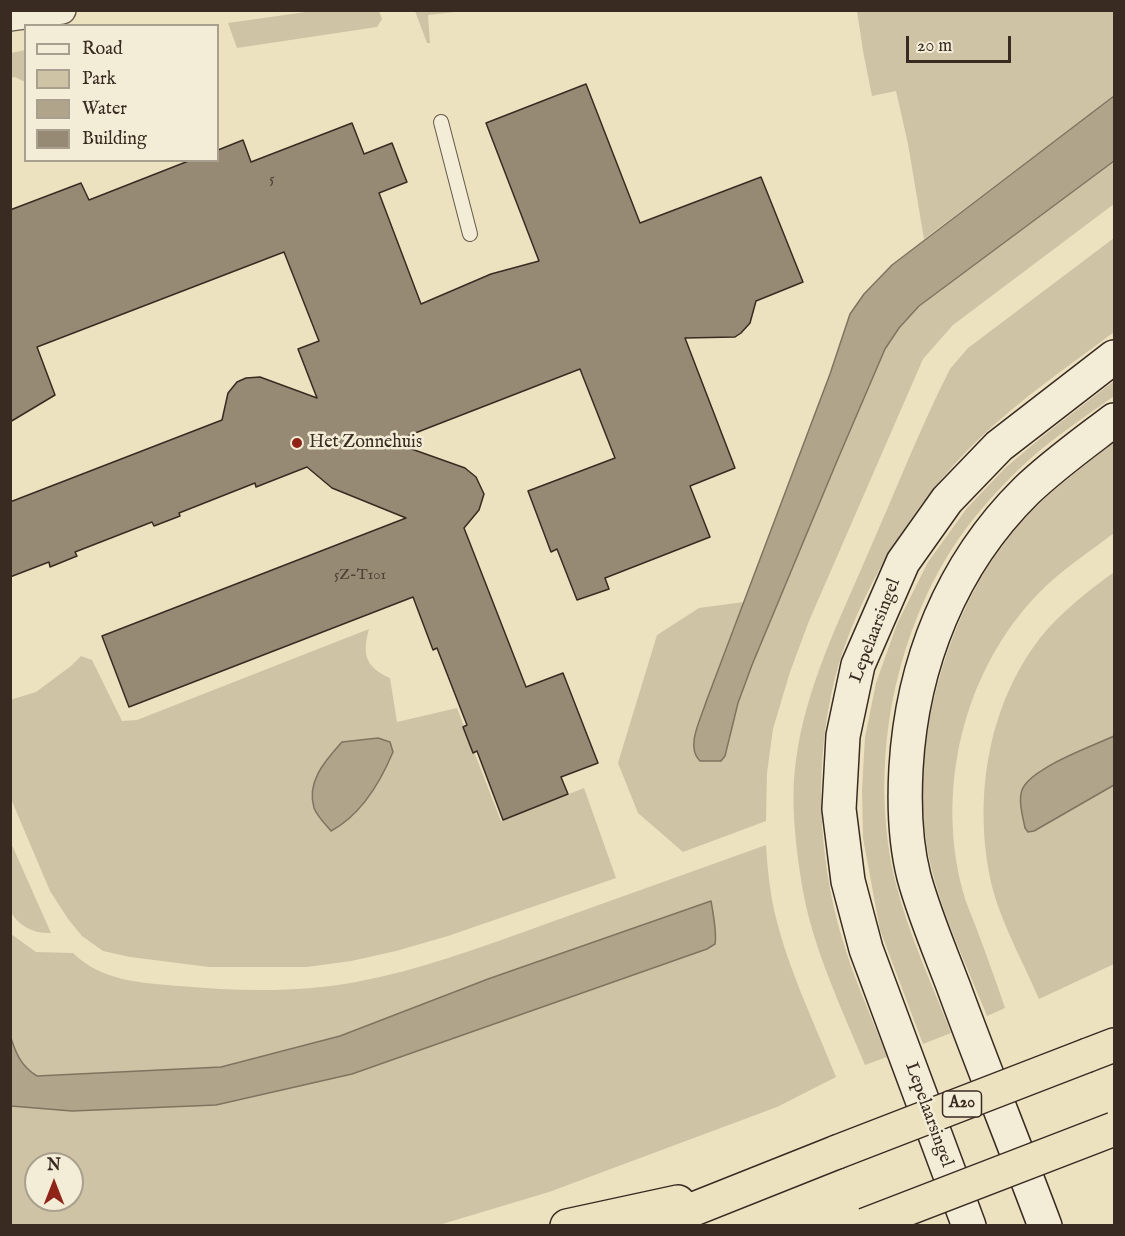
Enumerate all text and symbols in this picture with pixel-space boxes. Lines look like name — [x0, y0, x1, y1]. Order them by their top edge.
legend — [24, 24, 219, 162]
scale bar — [909, 24, 1014, 62]
text: 20 m — [917, 35, 952, 58]
text: Road — [82, 38, 123, 61]
text: Park — [82, 68, 116, 91]
text: Water — [82, 98, 127, 121]
text: Building — [82, 128, 147, 151]
house number: 5 — [269, 171, 275, 189]
place label: Het Zonnehuis — [309, 432, 422, 454]
marker: Het Zonnehuis — [290, 436, 304, 450]
house number: 5Z-T101 — [334, 567, 386, 585]
street label: Lepelaarsingel — [846, 576, 906, 686]
street label: Lepelaarsingel — [899, 1060, 957, 1170]
road number: A20 — [942, 1091, 982, 1117]
north arrow — [24, 1152, 84, 1212]
text: N — [47, 1156, 61, 1176]

